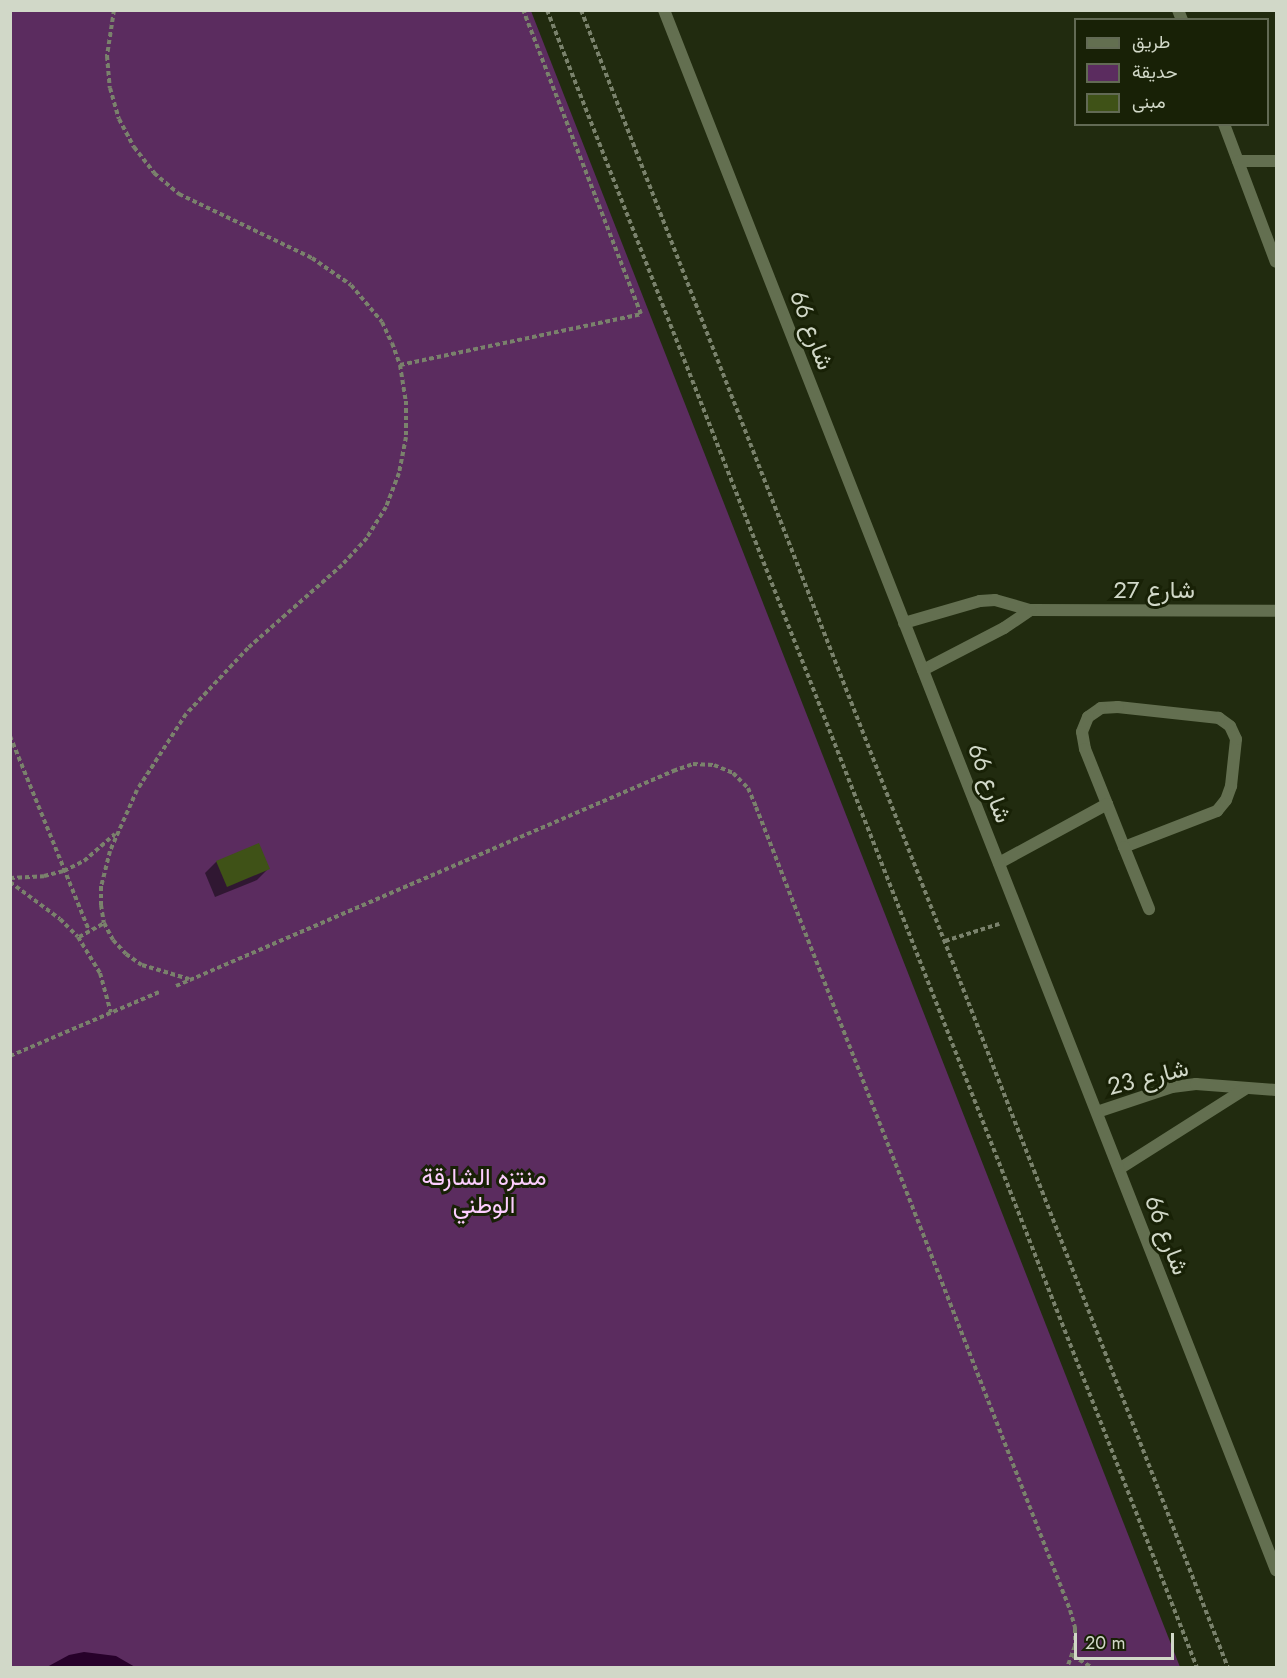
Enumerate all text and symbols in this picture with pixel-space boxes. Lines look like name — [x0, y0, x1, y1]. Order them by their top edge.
legend — [1074, 18, 1269, 126]
text: طريق — [1132, 29, 1170, 55]
text: حديقة — [1132, 59, 1178, 85]
text: مبنى — [1132, 89, 1166, 115]
street label: شارع 66 — [784, 286, 840, 374]
street label: شارع 27 — [1113, 576, 1195, 604]
street label: شارع 66 — [962, 739, 1018, 827]
street label: شارع 23 — [1105, 1053, 1191, 1101]
park label: منتزه الشارقة الوطني — [422, 1163, 546, 1219]
street label: شارع 66 — [1139, 1191, 1195, 1279]
scale bar — [1077, 1621, 1178, 1659]
text: 20 m — [1085, 1630, 1125, 1656]

